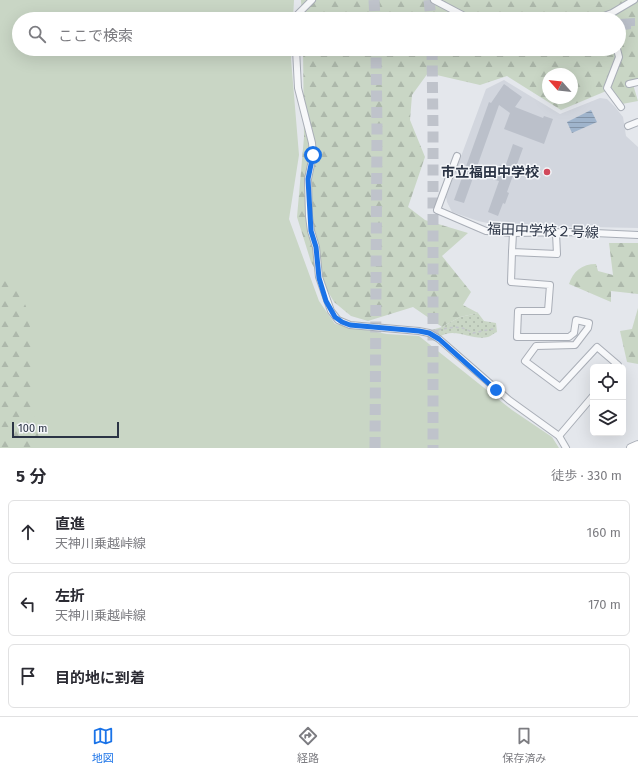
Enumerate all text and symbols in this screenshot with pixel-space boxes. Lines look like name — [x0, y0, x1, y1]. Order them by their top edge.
search box — [12, 12, 626, 56]
icon: search — [26, 23, 48, 45]
text: ここで検索 — [58, 27, 133, 45]
north arrow — [542, 68, 578, 104]
route start — [304, 146, 322, 164]
place label: 市立福田中学校 — [441, 164, 539, 181]
marker: 市立福田中学校 — [542, 167, 552, 177]
street label: 福田中学校２号線 — [487, 221, 599, 241]
map controls — [590, 364, 626, 436]
button: locate — [590, 364, 626, 400]
route end — [487, 381, 505, 399]
button: layers — [590, 400, 626, 436]
scale bar — [12, 420, 119, 439]
text: 100 m — [18, 422, 47, 435]
text: 5 分 — [16, 466, 46, 487]
text: 徒歩 · 330 m — [551, 468, 622, 483]
text: 直進 — [55, 515, 85, 533]
icon: ahead — [17, 521, 39, 543]
text: 160 m — [587, 525, 621, 540]
text: 天神川乗越峠線 — [55, 536, 146, 551]
text: 左折 — [55, 587, 85, 605]
icon: left — [17, 593, 39, 615]
text: 170 m — [588, 597, 621, 612]
text: 天神川乗越峠線 — [55, 608, 146, 623]
icon: arrive — [17, 665, 39, 687]
text: 目的地に到着 — [55, 669, 145, 687]
tab: 地図 — [92, 725, 114, 765]
tab: 経路 — [297, 725, 319, 765]
tab: 保存済み — [502, 725, 546, 765]

